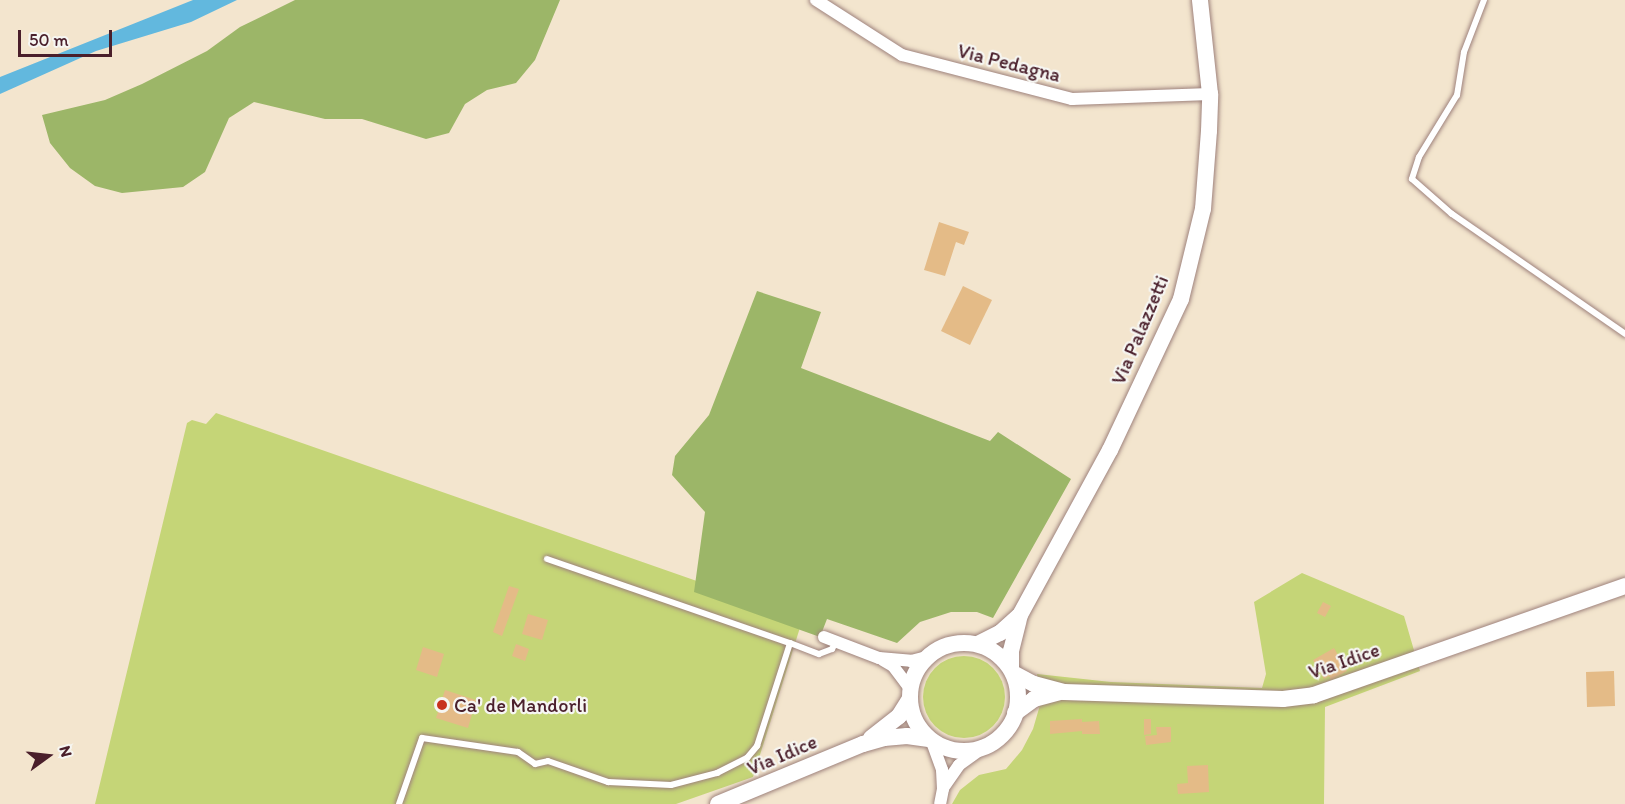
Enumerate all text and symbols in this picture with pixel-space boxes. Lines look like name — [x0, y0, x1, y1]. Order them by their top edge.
scale bar — [21, 18, 116, 56]
text: 50 m — [29, 29, 69, 51]
street label: Via Pedagna — [955, 39, 1063, 87]
street label: Via Palazzetti — [1106, 272, 1174, 388]
street label: Via Idice — [1305, 638, 1383, 684]
place label: Ca' de Mandorli — [454, 693, 587, 717]
marker: Ca' de Mandorli — [435, 698, 449, 712]
north arrow — [18, 726, 78, 786]
street label: Via Idice — [744, 730, 820, 780]
text: N — [55, 744, 76, 759]

